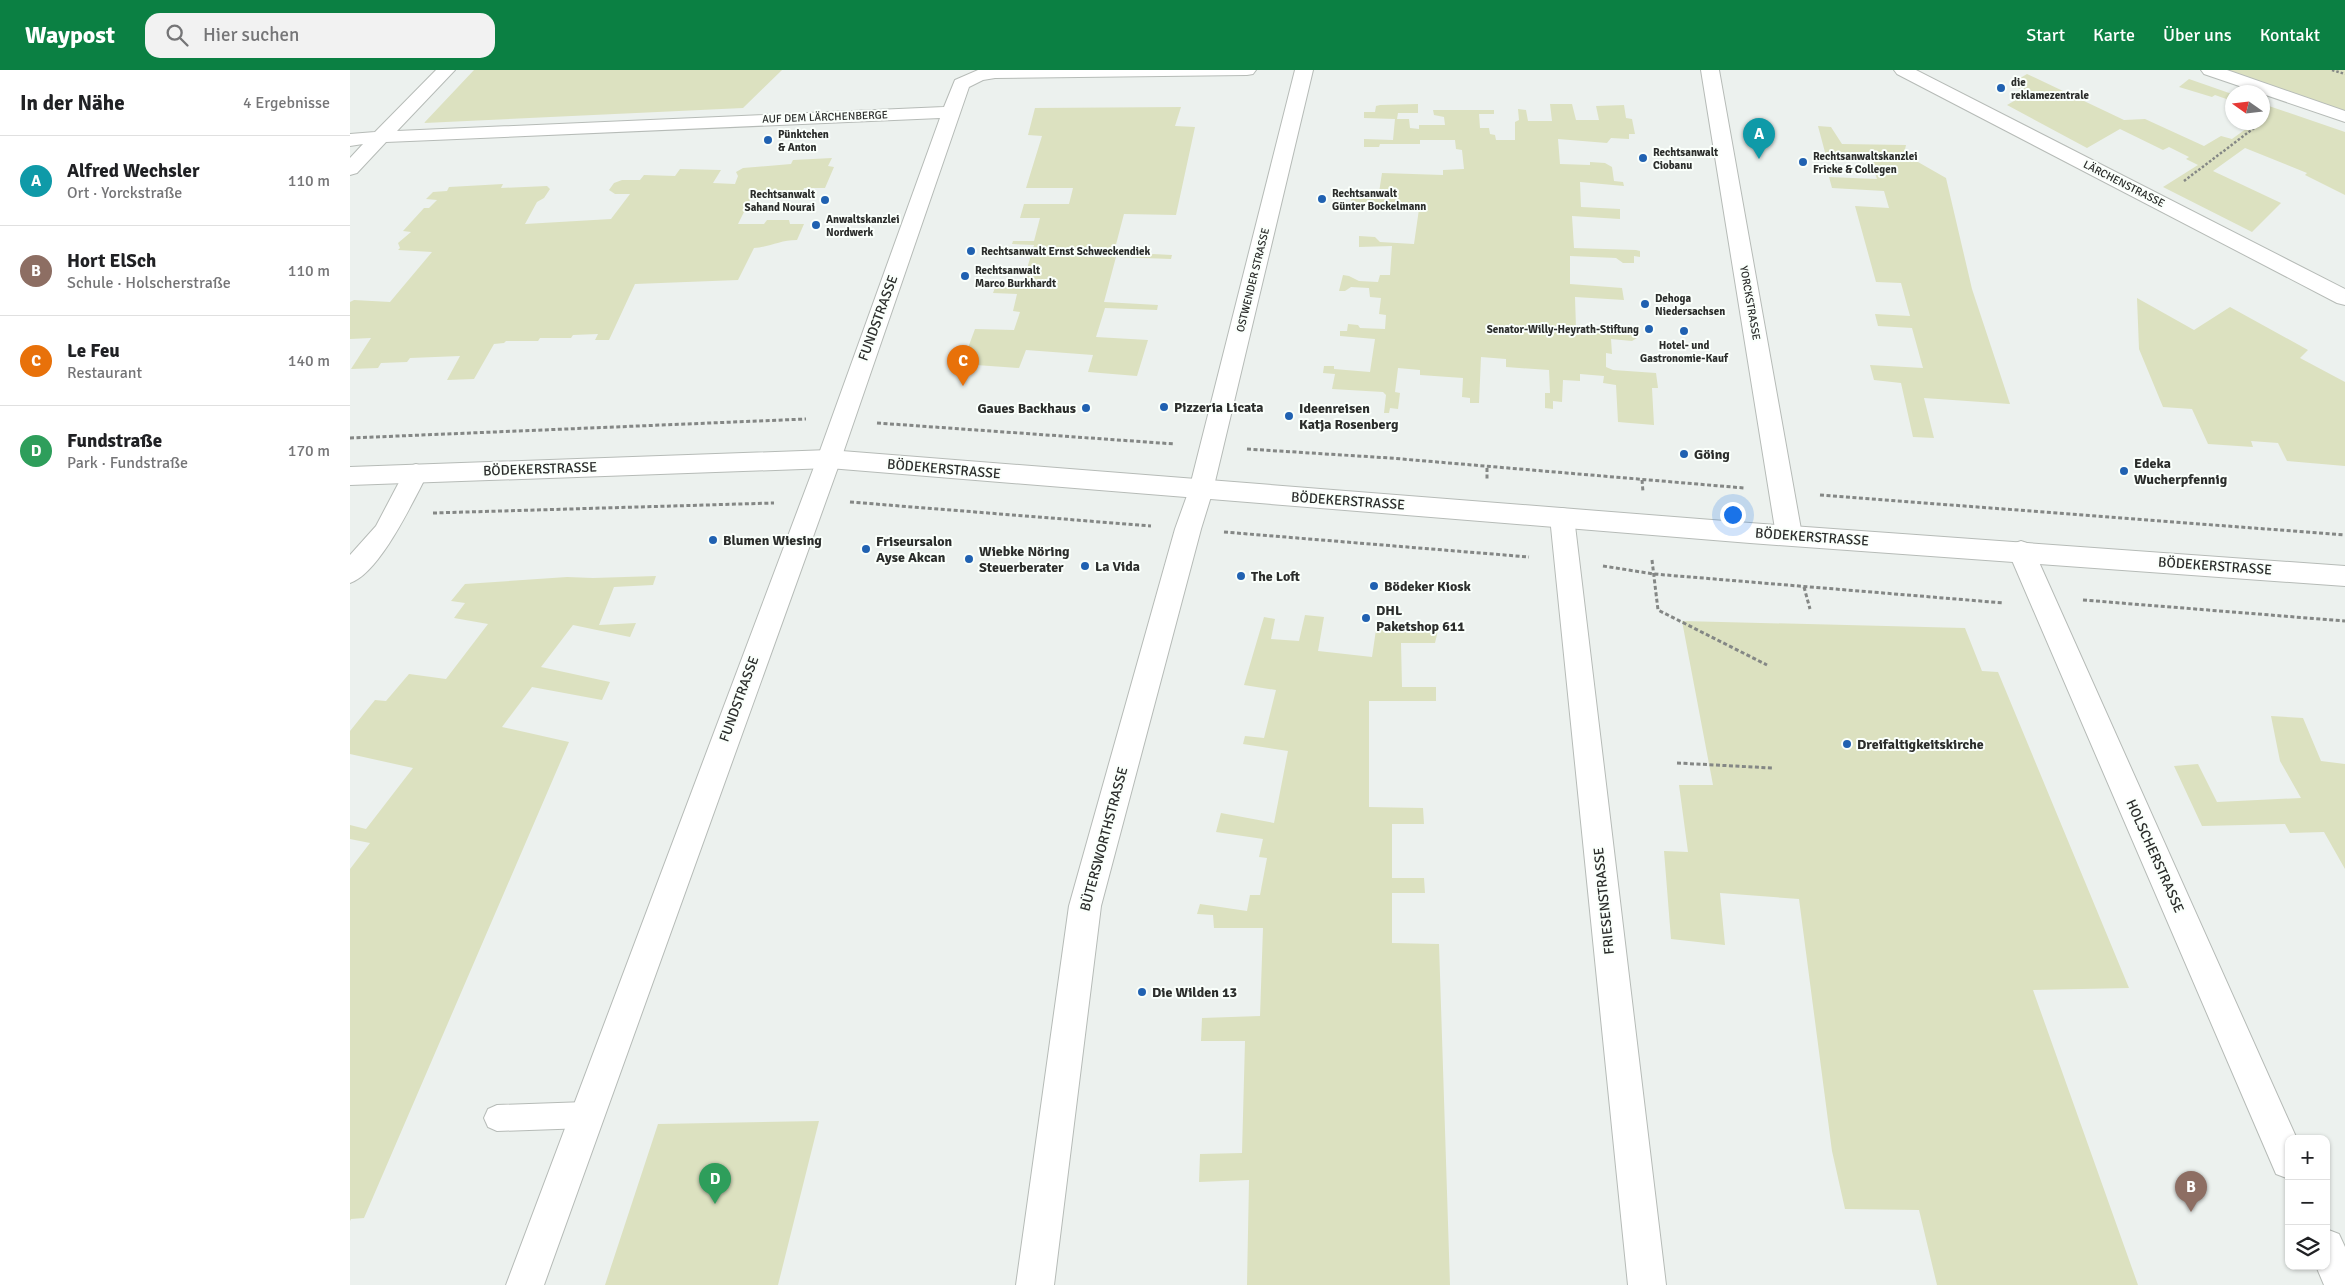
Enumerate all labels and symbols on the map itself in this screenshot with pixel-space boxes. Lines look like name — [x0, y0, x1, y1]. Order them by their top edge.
place label: die reklamezentrale — [2011, 76, 2089, 102]
marker: die reklamezentrale — [1995, 82, 2007, 94]
north arrow — [2225, 85, 2270, 130]
street label: AUF DEM LÄRCHENBERGE — [762, 107, 888, 126]
pin: A — [1743, 118, 1775, 159]
place label: Pünktchen & Anton — [778, 128, 829, 154]
marker: Pünktchen & Anton — [762, 134, 774, 146]
place label: Rechtsanwalt Ciobanu — [1653, 146, 1718, 172]
place label: Rechtsanwaltskanzlei Fricke & Collegen — [1813, 150, 1917, 176]
marker: Rechtsanwalt Ciobanu — [1637, 152, 1649, 164]
marker: Rechtsanwaltskanzlei Fricke & Collegen — [1797, 156, 1809, 168]
street label: LÄRCHENSTRASSE — [2081, 157, 2167, 210]
place label: Rechtsanwalt Günter Bockelmann — [1332, 187, 1426, 213]
place label: Rechtsanwalt Sahand Nourai — [745, 188, 815, 214]
marker: Rechtsanwalt Günter Bockelmann — [1316, 193, 1328, 205]
marker: Rechtsanwalt Sahand Nourai — [819, 194, 831, 206]
place label: Anwaltskanzlei Nordwerk — [826, 213, 900, 239]
marker: Anwaltskanzlei Nordwerk — [810, 219, 822, 231]
street label: OSTWENDER STRASSE — [1234, 227, 1272, 333]
marker: Rechtsanwalt Ernst Schweckendiek — [965, 245, 977, 257]
place label: Rechtsanwalt Ernst Schweckendiek — [981, 245, 1151, 258]
place label: Rechtsanwalt Marco Burkhardt — [975, 264, 1056, 290]
street label: YORCKSTRASSE — [1737, 265, 1763, 341]
marker: Rechtsanwalt Marco Burkhardt — [959, 270, 971, 282]
street label: FUNDSTRASSE — [855, 273, 901, 363]
place label: Dehoga Niedersachsen — [1655, 292, 1725, 318]
marker: Dehoga Niedersachsen — [1639, 298, 1651, 310]
place label: Senator-Willy-Heyrath-Stiftung — [1487, 323, 1639, 336]
marker: Senator-Willy-Heyrath-Stiftung — [1643, 323, 1655, 335]
marker: Hotel- und Gastronomie-Kauf — [1678, 325, 1690, 337]
place label: Hotel- und Gastronomie-Kauf — [1640, 339, 1729, 365]
pin: C — [947, 345, 979, 386]
place label: Pizzeria Licata — [1174, 399, 1264, 416]
place label: Gaues Backhaus — [977, 400, 1076, 417]
place label: Ideenreisen Katja Rosenberg — [1299, 400, 1399, 433]
marker: Pizzeria Licata — [1158, 401, 1170, 413]
marker: Gaues Backhaus — [1080, 402, 1092, 414]
marker: Ideenreisen Katja Rosenberg — [1283, 410, 1295, 422]
place label: Göing — [1694, 446, 1730, 463]
marker: Göing — [1678, 448, 1690, 460]
place label: Edeka Wucherpfennig — [2134, 455, 2228, 488]
street label: BÖDEKERSTRASSE — [886, 456, 1002, 482]
street label: BÖDEKERSTRASSE — [483, 459, 597, 479]
marker: Edeka Wucherpfennig — [2118, 465, 2130, 477]
street label: BÖDEKERSTRASSE — [1291, 489, 1406, 513]
your location — [1720, 502, 1746, 528]
street label: BÖDEKERSTRASSE — [1755, 525, 1870, 549]
place label: Blumen Wiesing — [723, 532, 822, 549]
place label: Friseursalon Ayse Akcan — [876, 533, 952, 566]
marker: Blumen Wiesing — [707, 534, 719, 546]
marker: Friseursalon Ayse Akcan — [860, 543, 872, 555]
place label: Wiebke Nöring Steuerberater — [979, 543, 1070, 576]
marker: Wiebke Nöring Steuerberater — [963, 553, 975, 565]
street label: BÖDEKERSTRASSE — [2158, 554, 2273, 578]
place label: La Vida — [1095, 558, 1140, 575]
marker: La Vida — [1079, 560, 1091, 572]
place label: The Loft — [1251, 568, 1300, 585]
marker: The Loft — [1235, 570, 1247, 582]
place label: Bödeker Kiosk — [1384, 578, 1471, 595]
marker: Bödeker Kiosk — [1368, 580, 1380, 592]
place label: DHL Paketshop 611 — [1376, 602, 1465, 635]
marker: DHL Paketshop 611 — [1360, 612, 1372, 624]
street label: FUNDSTRASSE — [716, 654, 762, 744]
place label: Dreifaltigkeitskirche — [1857, 736, 1984, 753]
marker: Dreifaltigkeitskirche — [1841, 738, 1853, 750]
street label: BÜTERSWORTHSTRASSE — [1077, 765, 1131, 913]
street label: HOLSCHERSTRASSE — [2122, 797, 2188, 915]
street label: FRIESENSTRASSE — [1590, 846, 1618, 955]
place label: Die Wilden 13 — [1152, 984, 1237, 1001]
marker: Die Wilden 13 — [1136, 986, 1148, 998]
pin: D — [699, 1163, 731, 1204]
pin: B — [2175, 1171, 2207, 1212]

